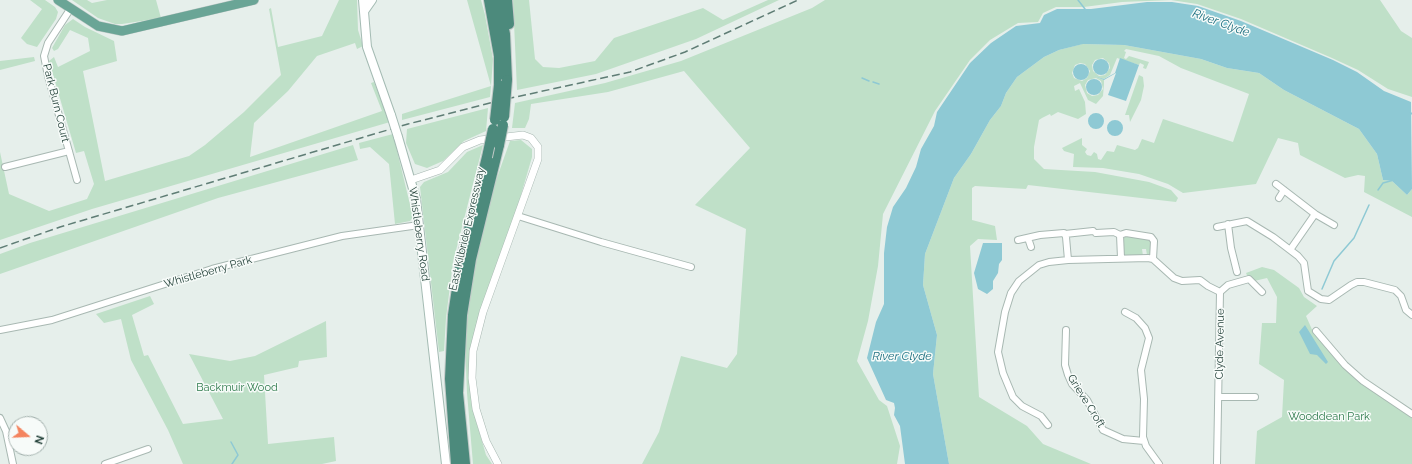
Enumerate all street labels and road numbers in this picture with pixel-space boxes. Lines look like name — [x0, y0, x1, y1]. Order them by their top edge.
street label: Park Burn Court — [40, 62, 72, 144]
street label: East Kilbride Expressway — [446, 166, 488, 292]
street label: Whistleberry Road — [406, 186, 432, 282]
street label: Whistleberry Park — [162, 253, 254, 291]
street label: Clyde Avenue — [1213, 308, 1227, 380]
street label: Grieve Croft — [1064, 372, 1108, 430]

